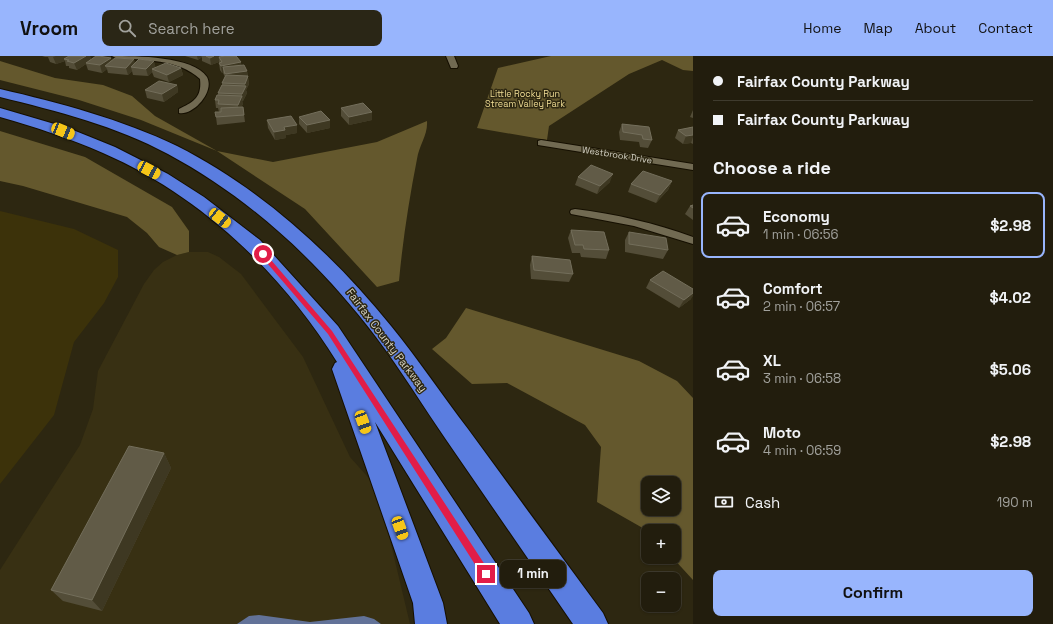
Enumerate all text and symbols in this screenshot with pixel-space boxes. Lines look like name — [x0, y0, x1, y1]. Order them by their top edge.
search box — [102, 10, 382, 46]
text: Vroom — [20, 16, 78, 41]
icon: search — [116, 17, 138, 39]
text: Search here — [148, 19, 235, 38]
text: Home — [803, 19, 841, 37]
text: Map — [863, 19, 893, 37]
text: About — [915, 19, 956, 37]
text: Contact — [978, 19, 1033, 37]
text: Fairfax County Parkway — [737, 72, 910, 91]
park label: Little Rocky Run Stream Valley Park — [485, 88, 565, 110]
text: Fairfax County Parkway — [737, 110, 910, 129]
car — [50, 121, 76, 141]
street label: Westbrook Drive — [581, 144, 653, 166]
text: Choose a ride — [713, 156, 831, 179]
car — [136, 159, 162, 181]
car — [207, 206, 233, 230]
icon: car — [715, 207, 751, 243]
text: Economy — [763, 207, 830, 226]
text: $2.98 — [990, 216, 1031, 235]
text: 1 min · 06:56 — [763, 226, 839, 243]
route start — [254, 245, 272, 263]
icon: car — [715, 279, 751, 315]
text: Comfort — [763, 279, 823, 298]
street label: Fairfax County Parkway — [344, 286, 430, 394]
text: $4.02 — [989, 288, 1031, 307]
text: 2 min · 06:57 — [763, 298, 840, 315]
icon: car — [715, 351, 751, 387]
text: XL — [763, 351, 781, 370]
text: $5.06 — [990, 360, 1031, 379]
text: 3 min · 06:58 — [763, 370, 841, 387]
car — [353, 409, 373, 435]
icon: car — [715, 423, 751, 459]
text: Moto — [763, 423, 801, 442]
text: $2.98 — [990, 432, 1031, 451]
text: 4 min · 06:59 — [763, 442, 841, 459]
map controls — [641, 476, 681, 612]
button: layers — [641, 476, 681, 516]
icon: cash — [713, 491, 735, 513]
text: Cash — [745, 493, 780, 512]
text: 190 m — [997, 494, 1033, 511]
car — [390, 515, 410, 541]
button: + — [641, 524, 681, 564]
callout: 1 min — [500, 560, 566, 588]
route end — [477, 565, 495, 583]
text: 1 min — [517, 565, 549, 582]
button: Confirm — [713, 570, 1033, 616]
button: − — [641, 572, 681, 612]

